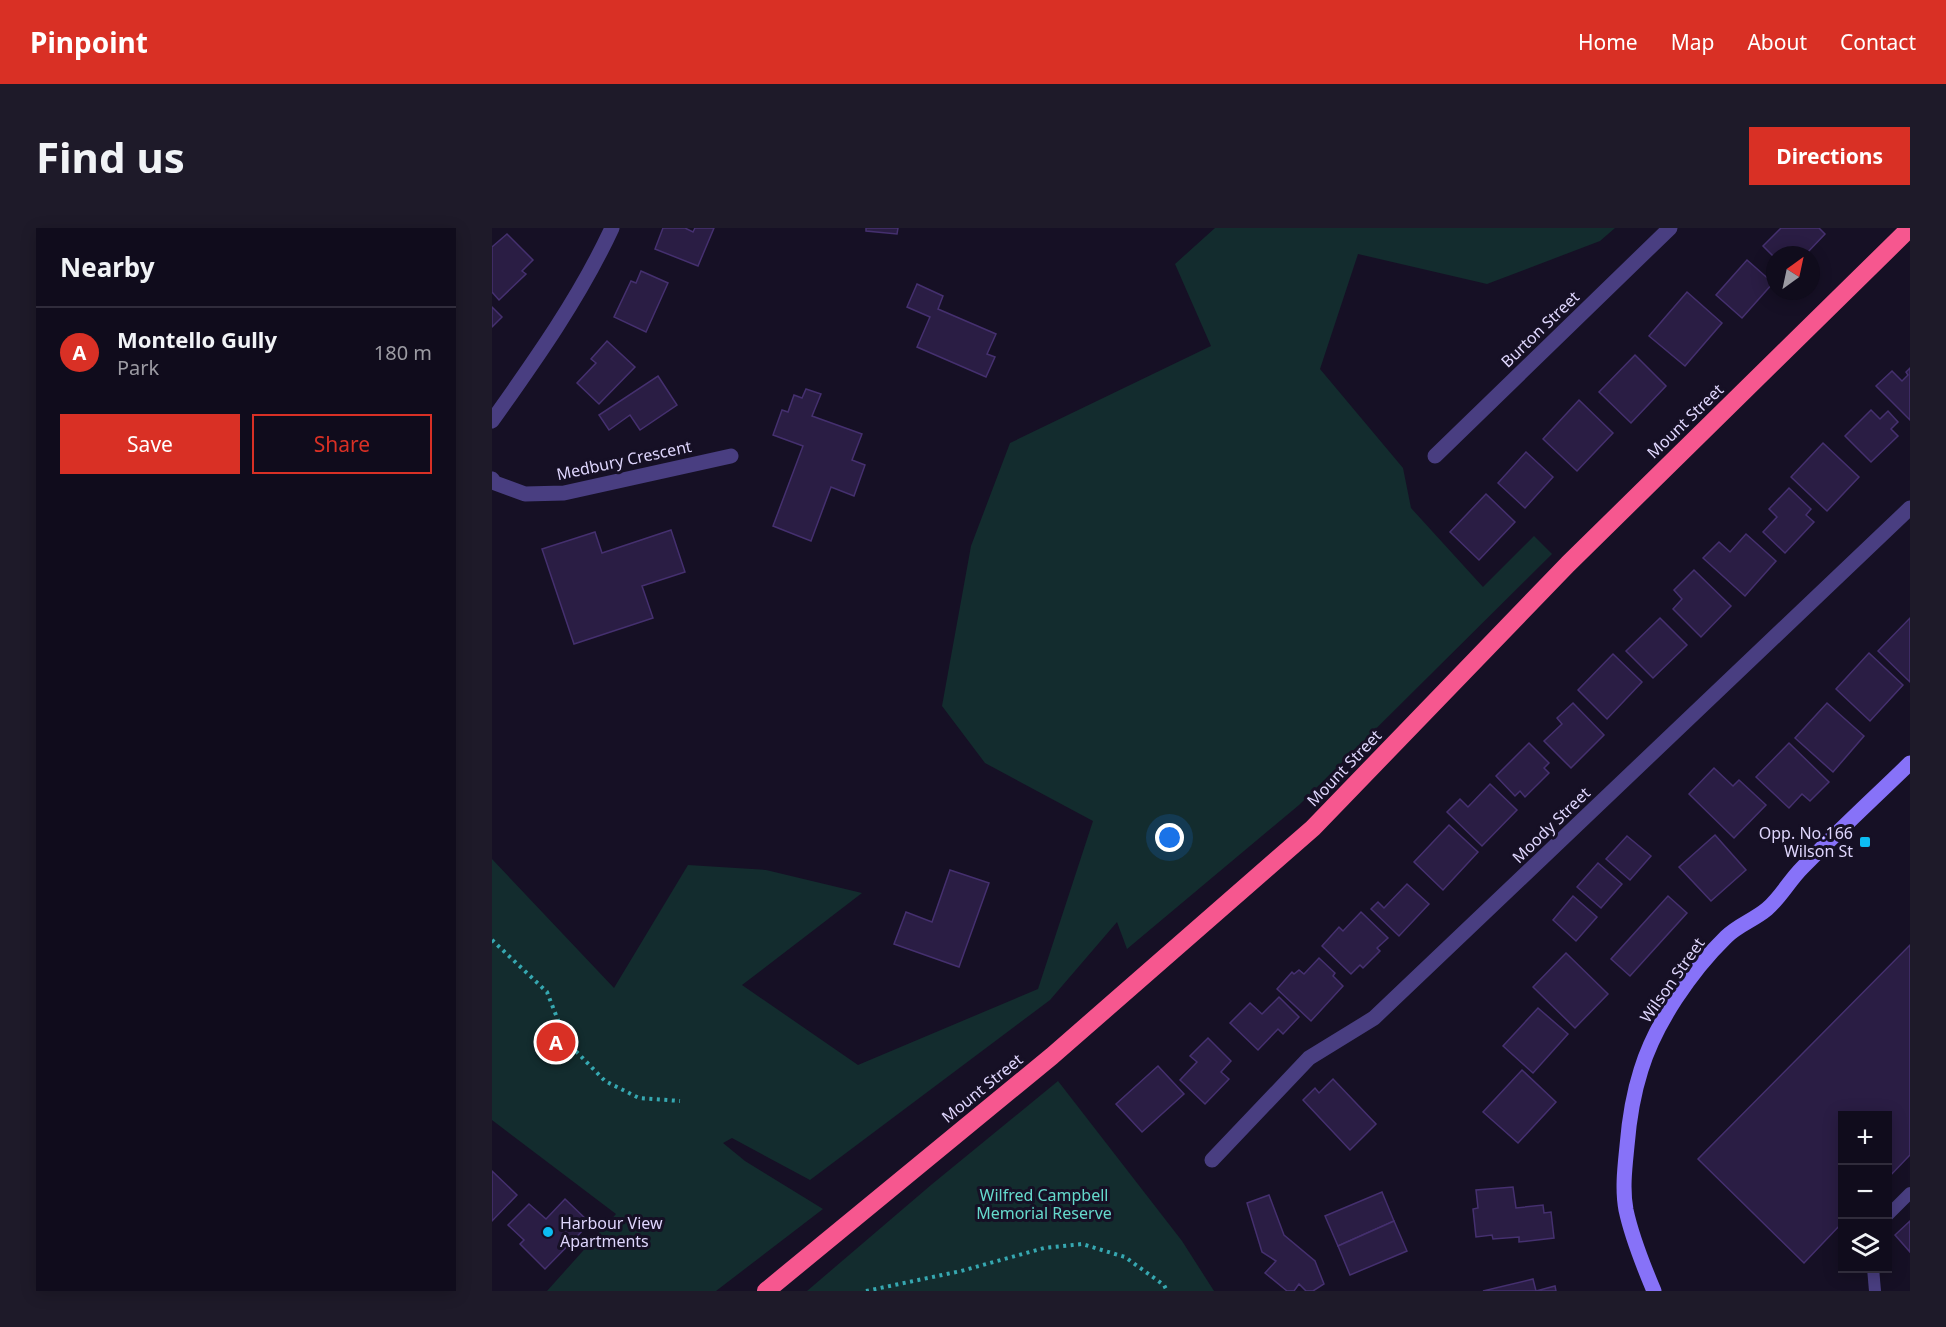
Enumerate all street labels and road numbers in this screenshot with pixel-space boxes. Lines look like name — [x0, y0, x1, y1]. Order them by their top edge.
street label: Burton Street — [1496, 286, 1584, 372]
street label: Mount Street — [1642, 379, 1728, 463]
street label: Medbury Crescent — [554, 435, 694, 485]
street label: Mount Street — [1302, 725, 1386, 811]
street label: Moody Street — [1507, 782, 1595, 868]
street label: Wilson Street — [1635, 933, 1710, 1027]
street label: Mount Street — [937, 1048, 1027, 1128]

